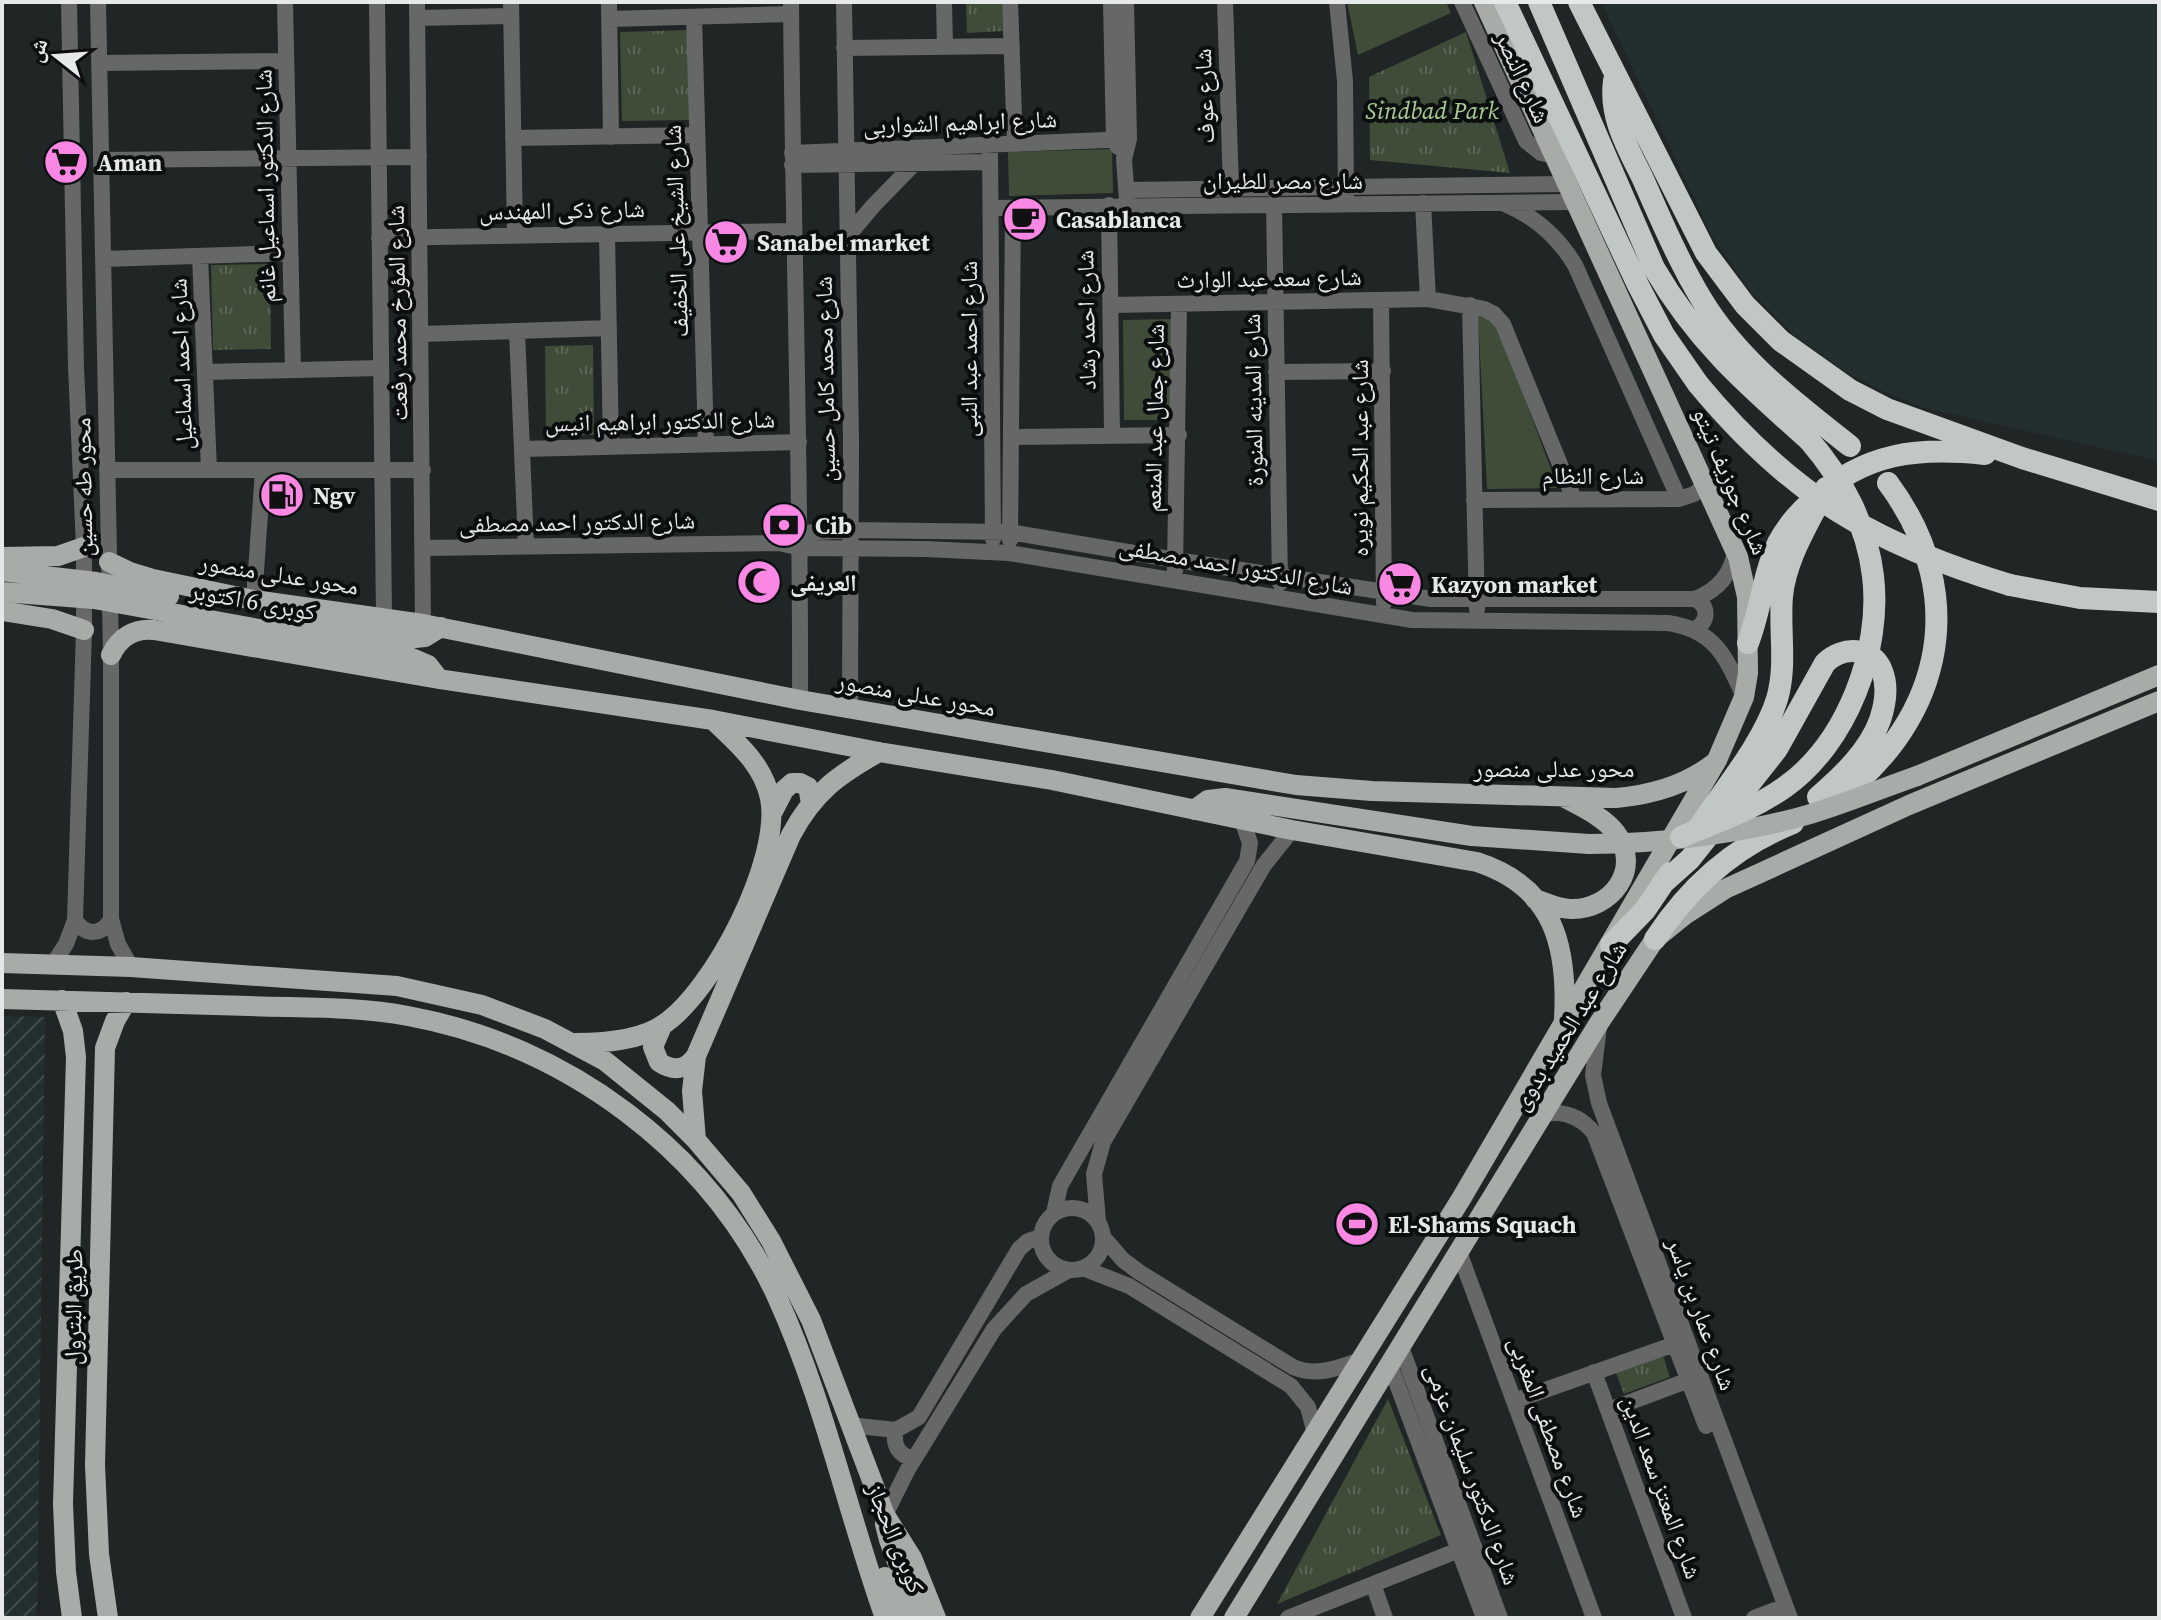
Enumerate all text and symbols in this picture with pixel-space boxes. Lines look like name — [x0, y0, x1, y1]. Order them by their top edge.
north arrow — [16, 16, 96, 96]
street label: شارع النصر — [1487, 25, 1559, 128]
text: ش — [19, 35, 55, 66]
street label: شارع عوف — [1186, 48, 1222, 144]
street label: شارع الدكتور اسماعيل غانم — [246, 69, 284, 303]
park label: Sindbad Park — [1365, 94, 1499, 127]
street label: شارع ابراهيم الشواربى — [862, 102, 1058, 142]
street label: شارع الشيخ على الخفيف — [656, 124, 696, 338]
supermarket icon: Aman — [42, 138, 90, 186]
place label: Aman — [97, 146, 163, 179]
street label: شارع مصر للطيران — [1203, 164, 1363, 197]
street label: شارع ذكى المهندس — [479, 192, 645, 228]
cafe icon: Casablanca — [1001, 195, 1049, 243]
place label: Casablanca — [1056, 203, 1182, 236]
street label: شارع المؤرخ محمد رفعت — [379, 205, 415, 421]
supermarket icon: Sanabel market — [702, 218, 750, 266]
place label: Sanabel market — [757, 226, 930, 259]
street label: شارع احمد رشاد — [1068, 250, 1104, 390]
street label: شارع سعد عبد الوارث — [1176, 260, 1362, 296]
street label: شارع احمد عبد النبى — [952, 261, 985, 437]
street label: شارع محمد كامل حسين — [807, 276, 843, 482]
street label: شارع احمد اسماعيل — [162, 278, 200, 450]
street label: شارع المدينه المنورة — [1235, 313, 1271, 487]
street label: شارع جمال عبد المنعم — [1136, 323, 1172, 513]
street label: شارع عبد الحكيم نويره — [1343, 359, 1376, 557]
street label: شارع الدكتور ابراهيم انيس — [545, 402, 775, 440]
street label: شارع جوزيف تيتو — [1685, 402, 1777, 560]
street label: محور طه حسين — [65, 417, 101, 557]
street label: شارع النظام — [1542, 459, 1644, 492]
fuel station icon: Ngv — [258, 471, 306, 519]
place label: Ngv — [313, 479, 356, 512]
bank icon: Cib — [760, 501, 808, 549]
street label: شارع الدكتور احمد مصطفى — [459, 503, 695, 541]
place label: Cib — [815, 509, 852, 542]
street label: شارع الدكتور احمد مصطفى — [1117, 529, 1355, 603]
street label: محور عدلى منصور — [196, 545, 361, 603]
mosque icon: العريفى — [735, 558, 783, 606]
supermarket icon: Kazyon market — [1376, 560, 1424, 608]
place label: العريفى — [790, 566, 857, 599]
place label: Kazyon market — [1431, 568, 1597, 601]
street label: كوبرى 6 اكتوبر — [186, 574, 319, 628]
street label: محور عدلى منصور — [833, 664, 998, 724]
street label: محور عدلى منصور — [1473, 752, 1634, 785]
street label: شارع عبد الحميد بدوى — [1504, 935, 1634, 1117]
sports icon: El-Shams Squach — [1333, 1200, 1381, 1248]
place label: El-Shams Squach — [1388, 1208, 1577, 1241]
street label: شارع عمار بن ياسر — [1659, 1232, 1745, 1395]
street label: طريق البترول — [55, 1249, 91, 1365]
street label: شارع مصطفى المغربى — [1501, 1332, 1597, 1522]
street label: شارع الدكتور سليمان عزمى — [1418, 1359, 1528, 1589]
street label: شارع المعتز سعد الدين — [1614, 1391, 1710, 1583]
street label: كوبرى الحجاز — [859, 1477, 933, 1598]

